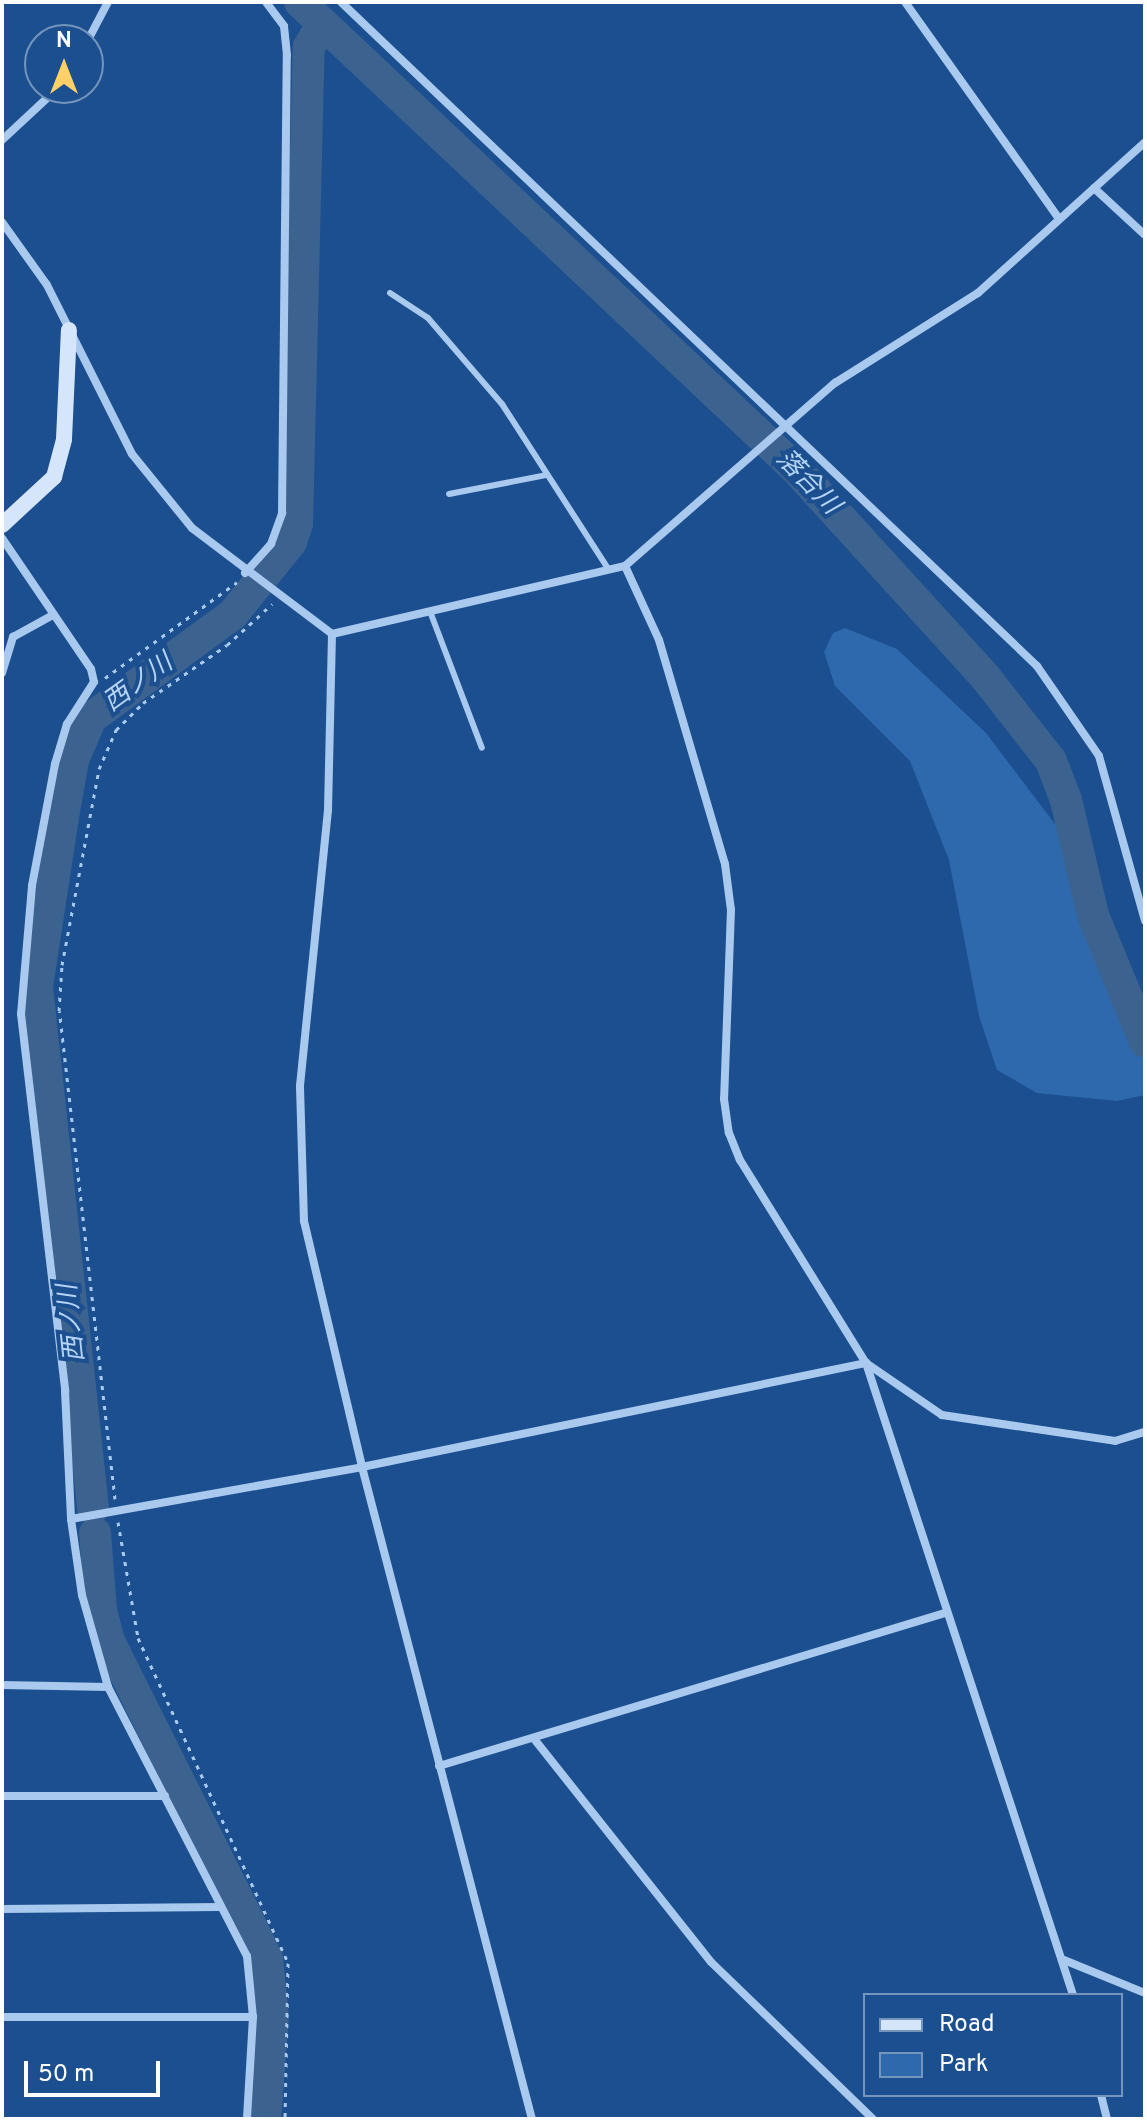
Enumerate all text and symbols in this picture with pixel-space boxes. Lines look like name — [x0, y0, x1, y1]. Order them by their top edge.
north arrow — [24, 24, 104, 104]
text: N — [56, 28, 72, 55]
water label: 落合川 — [769, 444, 845, 522]
water label: 西ノ川 — [98, 648, 180, 720]
water label: 西ノ川 — [53, 1283, 93, 1363]
legend — [863, 1993, 1123, 2097]
text: Road — [939, 2010, 995, 2040]
scale bar — [28, 2045, 164, 2095]
text: Park — [939, 2050, 989, 2080]
text: 50 m — [38, 2060, 94, 2090]

